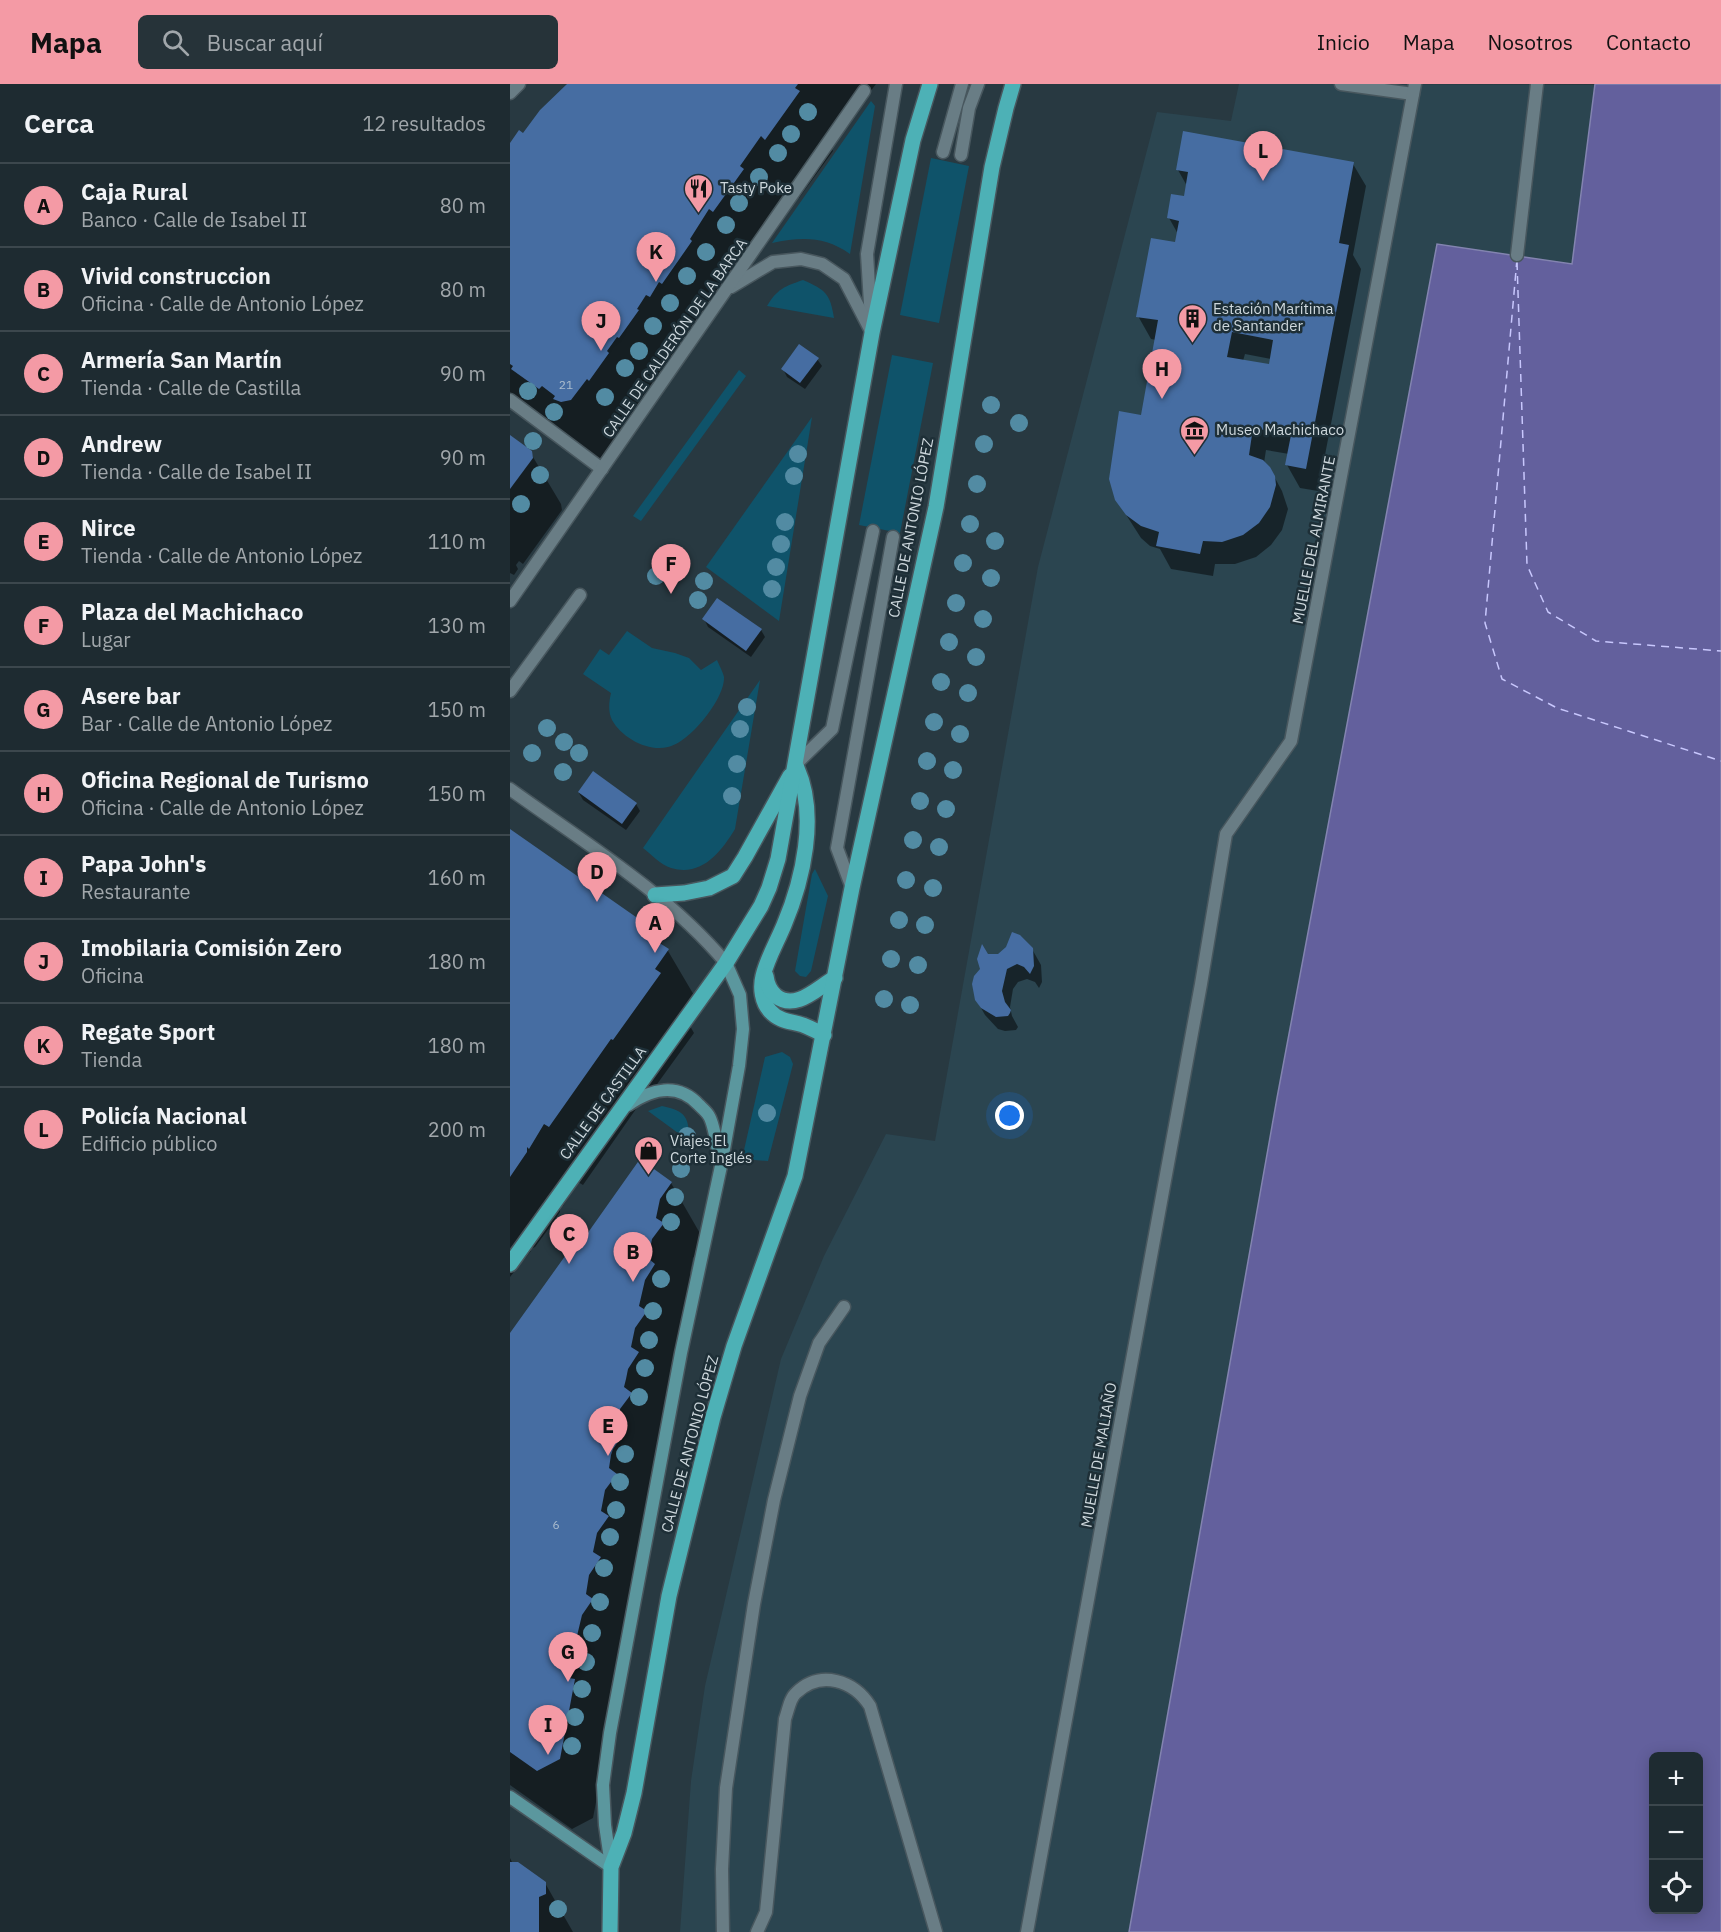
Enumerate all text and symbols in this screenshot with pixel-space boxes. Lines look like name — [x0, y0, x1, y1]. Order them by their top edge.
search box — [138, 15, 558, 69]
text: Mapa — [30, 24, 102, 61]
icon: search — [159, 26, 192, 59]
text: Buscar aquí — [207, 28, 323, 57]
text: Inicio — [1317, 28, 1370, 56]
text: Mapa — [1403, 28, 1455, 56]
text: Nosotros — [1488, 28, 1573, 56]
text: Contacto — [1606, 28, 1691, 56]
text: Cerca — [24, 106, 94, 140]
text: 12 resultados — [362, 110, 486, 137]
pin: L — [1244, 132, 1282, 181]
restaurant icon: Tasty Poke — [683, 172, 715, 214]
text: Caja Rural — [81, 177, 188, 206]
place label: Tasty Poke — [720, 178, 792, 197]
text: A — [37, 192, 50, 219]
text: 80 m — [440, 192, 486, 219]
text: Banco · Calle de Isabel II — [81, 206, 307, 233]
pin: K — [636, 232, 676, 282]
street label: CALLE DE CALDERÓN DE LA BARCA — [598, 234, 751, 441]
text: Vivid construccion — [81, 261, 271, 290]
text: B — [37, 276, 50, 303]
text: 80 m — [440, 276, 486, 303]
text: Oficina · Calle de Antonio López — [81, 290, 364, 317]
place label: Estación Marítima de Santander — [1213, 299, 1334, 335]
pin: J — [582, 302, 620, 351]
building icon: Estación Marítima de Santander — [1176, 302, 1208, 344]
text: Armería San Martín — [81, 345, 282, 374]
pin: H — [1142, 350, 1182, 399]
text: C — [37, 360, 50, 387]
text: 90 m — [440, 360, 486, 387]
text: Tienda · Calle de Castilla — [81, 374, 301, 401]
house number: 21 — [559, 377, 573, 392]
museum icon: Museo Machichaco — [1179, 414, 1211, 456]
place label: Museo Machichaco — [1216, 420, 1344, 439]
text: Andrew — [81, 429, 162, 458]
street label: CALLE DE ANTONIO LÓPEZ — [884, 436, 937, 619]
text: D — [37, 444, 50, 471]
text: 90 m — [440, 444, 486, 471]
street label: MUELLE DEL ALMIRANTE — [1288, 454, 1339, 626]
text: Tienda · Calle de Isabel II — [81, 458, 312, 485]
text: Nirce — [81, 513, 136, 542]
text: E — [37, 528, 50, 555]
text: 110 m — [428, 528, 486, 555]
text: Tienda · Calle de Antonio López — [81, 542, 362, 569]
pin: F — [652, 544, 690, 594]
text: Plaza del Machichaco — [81, 597, 303, 626]
text: F — [38, 612, 49, 639]
text: 130 m — [428, 612, 486, 639]
text: Lugar — [81, 626, 131, 653]
text: Asere bar — [81, 681, 181, 710]
text: G — [36, 696, 51, 723]
text: 150 m — [428, 696, 486, 723]
text: Bar · Calle de Antonio López — [81, 710, 332, 737]
text: Oficina Regional de Turismo — [81, 765, 369, 794]
text: H — [36, 780, 51, 807]
text: 150 m — [428, 780, 486, 807]
text: Oficina · Calle de Antonio López — [81, 794, 364, 821]
text: Papa John's — [81, 849, 206, 878]
pin: D — [578, 852, 616, 902]
text: I — [39, 864, 48, 891]
text: 160 m — [428, 864, 486, 891]
text: Restaurante — [81, 878, 190, 905]
pin: A — [636, 904, 674, 953]
text: Imobilaria Comisión Zero — [81, 933, 342, 962]
text: J — [38, 948, 49, 975]
text: 180 m — [428, 948, 486, 975]
text: Oficina — [81, 962, 144, 989]
text: Regate Sport — [81, 1017, 215, 1046]
text: K — [37, 1032, 50, 1059]
text: 180 m — [428, 1032, 486, 1059]
street label: CALLE DE CASTILLA — [555, 1042, 650, 1163]
text: Tienda — [81, 1046, 142, 1073]
text: Policía Nacional — [81, 1101, 247, 1130]
your location — [995, 1101, 1024, 1130]
text: L — [38, 1116, 49, 1143]
text: 200 m — [428, 1116, 486, 1143]
text: Edificio público — [81, 1130, 218, 1157]
place label: Viajes El Corte Inglés — [670, 1131, 752, 1167]
shop icon: Viajes El Corte Inglés — [633, 1134, 665, 1176]
pin: C — [550, 1214, 588, 1264]
pin: B — [614, 1232, 652, 1282]
street label: CALLE DE ANTONIO LÓPEZ — [657, 1353, 722, 1535]
street label: MUELLE DE MALIAÑO — [1076, 1381, 1121, 1529]
pin: E — [588, 1406, 628, 1456]
house number: 6 — [552, 1517, 560, 1532]
pin: G — [548, 1632, 588, 1682]
pin: I — [528, 1706, 567, 1755]
map controls — [1649, 1752, 1703, 1914]
button: + — [1649, 1752, 1703, 1806]
button: − — [1649, 1806, 1703, 1860]
button: locate — [1649, 1860, 1703, 1914]

